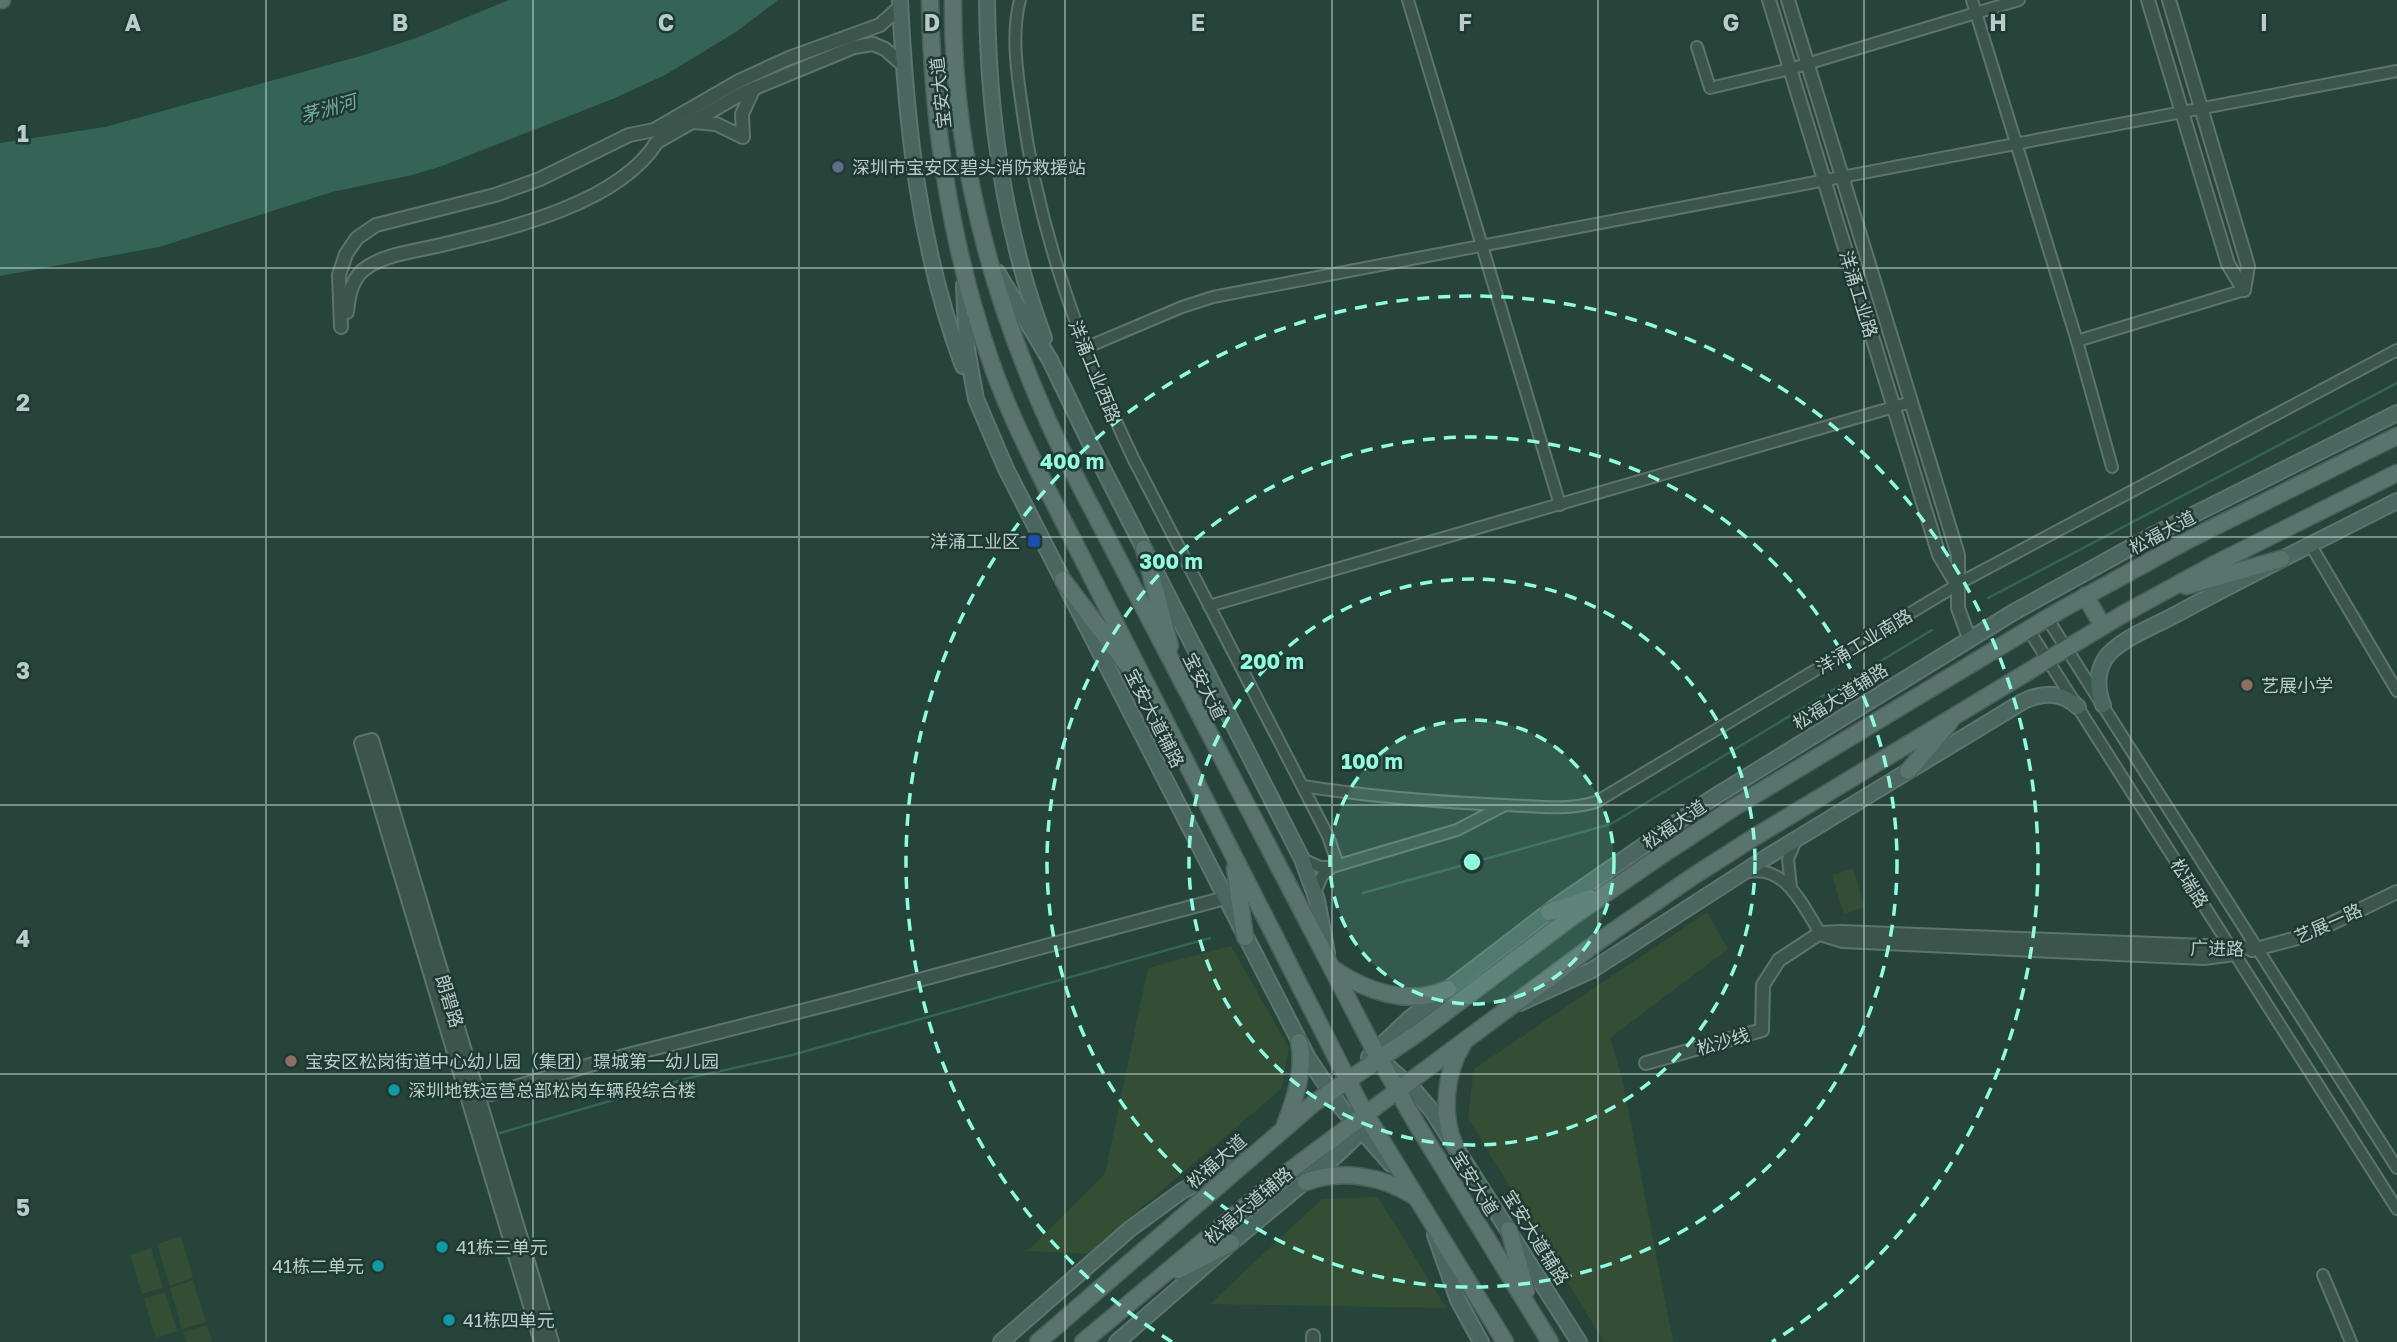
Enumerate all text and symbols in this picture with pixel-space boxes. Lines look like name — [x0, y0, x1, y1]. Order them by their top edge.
text: A — [125, 8, 142, 36]
text: B — [392, 8, 408, 36]
text: C — [658, 8, 674, 36]
text: D — [924, 8, 940, 36]
text: E — [1191, 8, 1205, 36]
text: F — [1458, 8, 1472, 36]
text: G — [1723, 8, 1739, 36]
text: H — [1989, 8, 2007, 36]
text: I — [2260, 8, 2268, 36]
street label: 宝安大道 — [925, 56, 955, 130]
water label: 茅洲河 — [297, 88, 362, 127]
text: 1 — [17, 119, 29, 147]
place label: 深圳市宝安区碧头消防救援站 — [852, 156, 1086, 178]
marker: 深圳市宝安区碧头消防救援站 — [830, 159, 846, 175]
street label: 洋涌工业路 — [1835, 248, 1883, 340]
street label: 洋涌工业西路 — [1065, 317, 1125, 425]
text: 2 — [16, 388, 30, 416]
text: 400 m — [1040, 448, 1104, 474]
street label: 松福大道 — [2125, 505, 2199, 559]
place label: 洋涌工业区 — [930, 530, 1020, 552]
marker: 洋涌工业区 — [1026, 533, 1042, 549]
text: 300 m — [1139, 548, 1203, 574]
street label: 洋涌工业南路 — [1812, 604, 1916, 678]
text: 200 m — [1240, 648, 1304, 674]
street label: 宝安大道 — [1179, 649, 1231, 723]
text: 3 — [16, 656, 30, 684]
street label: 松福大道辅路 — [1788, 658, 1892, 734]
street label: 宝安大道辅路 — [1121, 665, 1189, 771]
place label: 艺展小学 — [2261, 674, 2333, 696]
marker: 艺展小学 — [2239, 677, 2255, 693]
text: 100 m — [1341, 748, 1403, 774]
street label: 松福大道 — [1638, 795, 1710, 853]
centre of rings — [1460, 850, 1484, 874]
street label: 松瑞路 — [2166, 854, 2214, 912]
street label: 艺展一路 — [2291, 898, 2365, 948]
text: 4 — [16, 924, 30, 952]
street label: 广进路 — [2190, 937, 2244, 959]
street label: 朗碧路 — [432, 972, 468, 1030]
street label: 松沙线 — [1694, 1023, 1752, 1059]
place label: 宝安区松岗街道中心幼儿园（集团）璟城第一幼儿园 — [305, 1050, 719, 1072]
marker: 宝安区松岗街道中心幼儿园（集团）璟城第一幼儿园 — [283, 1053, 299, 1069]
place label: 深圳地铁运营总部松岗车辆段综合楼 — [408, 1079, 696, 1101]
marker: 深圳地铁运营总部松岗车辆段综合楼 — [386, 1082, 402, 1098]
street label: 松福大道 — [1182, 1129, 1250, 1193]
street label: 宝安大道 — [1447, 1147, 1503, 1219]
street label: 松福大道辅路 — [1200, 1162, 1296, 1248]
street label: 宝安大道辅路 — [1498, 1185, 1574, 1289]
text: 5 — [16, 1193, 30, 1221]
place label: 41栋三单元 — [456, 1236, 548, 1258]
marker: 41栋三单元 — [434, 1239, 450, 1255]
place label: 41栋二单元 — [272, 1255, 364, 1277]
marker: 41栋二单元 — [370, 1258, 386, 1274]
place label: 41栋四单元 — [463, 1309, 555, 1331]
marker: 41栋四单元 — [441, 1312, 457, 1328]

